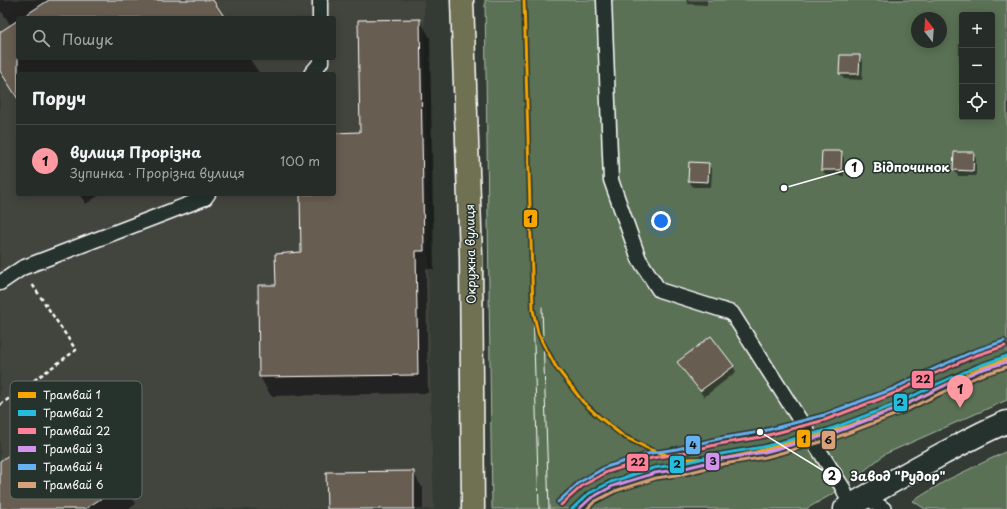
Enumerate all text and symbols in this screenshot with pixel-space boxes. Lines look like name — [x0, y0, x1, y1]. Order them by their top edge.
north arrow — [911, 12, 947, 48]
map controls — [959, 12, 995, 120]
button: + — [959, 12, 995, 48]
search box — [16, 16, 336, 60]
icon: search — [30, 27, 52, 49]
text: Пошук — [62, 27, 113, 50]
button: − — [959, 48, 995, 84]
button: locate — [959, 84, 995, 120]
text: Поруч — [32, 85, 86, 111]
text: вулиця Прорізна — [70, 140, 201, 163]
text: 1 — [42, 151, 48, 170]
text: 100 m — [280, 151, 320, 170]
callout: Відпочинок — [844, 155, 958, 180]
text: Відпочинок — [872, 157, 950, 176]
text: 1 — [851, 158, 857, 176]
text: Зупинка · Прорізна вулиця — [70, 163, 245, 182]
street label: Окружна вулиця — [460, 204, 480, 304]
line badge: 1 — [523, 209, 538, 228]
text: 1 — [527, 210, 533, 227]
your location — [651, 211, 671, 231]
line badge: 22 — [911, 370, 934, 389]
text: 22 — [916, 370, 930, 387]
pin: 1 — [947, 375, 973, 408]
legend — [10, 381, 142, 499]
text: Трамвай 1 — [43, 386, 101, 403]
line badge: 2 — [893, 393, 908, 412]
text: 2 — [896, 393, 904, 410]
text: Трамвай 2 — [43, 404, 104, 421]
text: Трамвай 22 — [43, 422, 111, 439]
line badge: 1 — [796, 429, 811, 448]
text: 1 — [801, 430, 807, 447]
line badge: 6 — [821, 430, 836, 450]
text: 6 — [824, 431, 832, 448]
line badge: 4 — [685, 435, 701, 455]
text: 4 — [689, 436, 697, 453]
text: Трамвай 3 — [43, 440, 103, 457]
line badge: 3 — [705, 452, 720, 471]
text: 3 — [709, 452, 717, 469]
line badge: 22 — [626, 453, 649, 472]
text: 22 — [631, 453, 645, 470]
line badge: 2 — [669, 455, 685, 474]
text: 2 — [673, 455, 681, 472]
text: Трамвай 4 — [43, 458, 103, 475]
callout: Завод "Рудор" — [822, 464, 953, 489]
text: 2 — [828, 466, 837, 484]
text: Завод "Рудор" — [849, 466, 946, 485]
text: Трамвай 6 — [43, 476, 104, 493]

